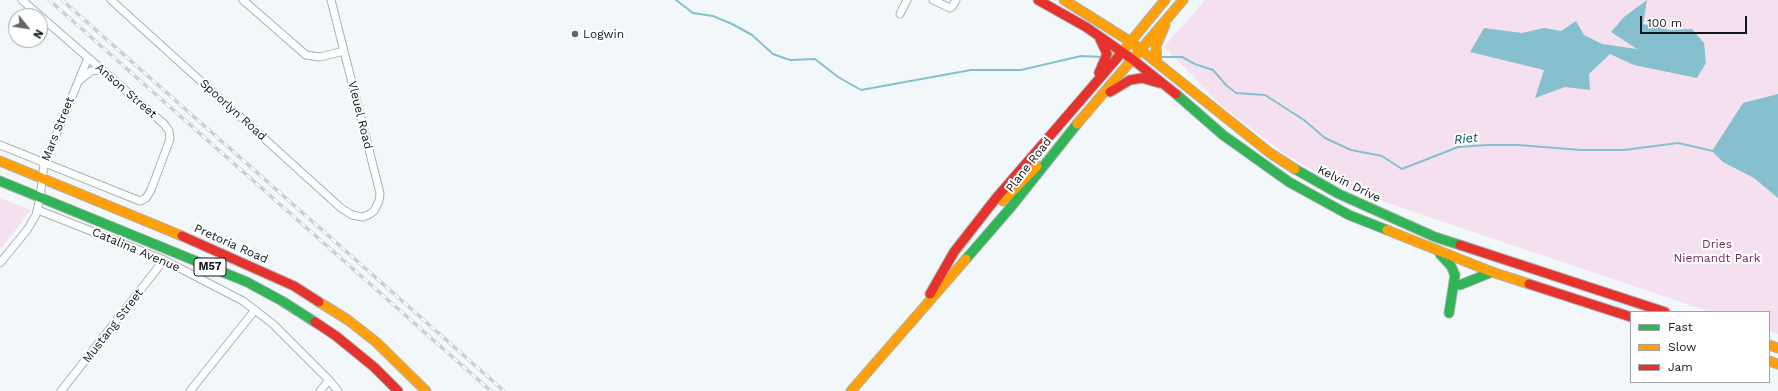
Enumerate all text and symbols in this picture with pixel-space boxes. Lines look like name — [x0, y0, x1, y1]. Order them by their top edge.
north arrow — [8, 8, 48, 48]
scale bar — [1642, 8, 1749, 34]
text: 100 m — [1647, 16, 1682, 30]
text: N — [30, 27, 46, 41]
place label: Logwin — [583, 27, 624, 41]
marker: Logwin — [570, 29, 580, 39]
street label: Anson Street — [92, 60, 160, 122]
street label: Spoorlyn Road — [197, 76, 269, 144]
street label: Vleuel Road — [345, 79, 375, 151]
street label: Mars Street — [39, 95, 77, 163]
water label: Riet — [1453, 130, 1479, 148]
street label: Plane Road — [1003, 135, 1055, 195]
street label: Kelvin Drive — [1315, 163, 1383, 205]
street label: Pretoria Road — [192, 221, 270, 267]
street label: Catalina Avenue — [90, 225, 182, 275]
park label: Dries Niemandt Park — [1673, 237, 1761, 265]
road number: M57 — [194, 258, 226, 276]
street label: Mustang Street — [80, 286, 146, 366]
legend — [1630, 311, 1770, 383]
text: Fast — [1668, 320, 1693, 334]
text: Slow — [1668, 340, 1696, 354]
text: Jam — [1668, 360, 1693, 374]

